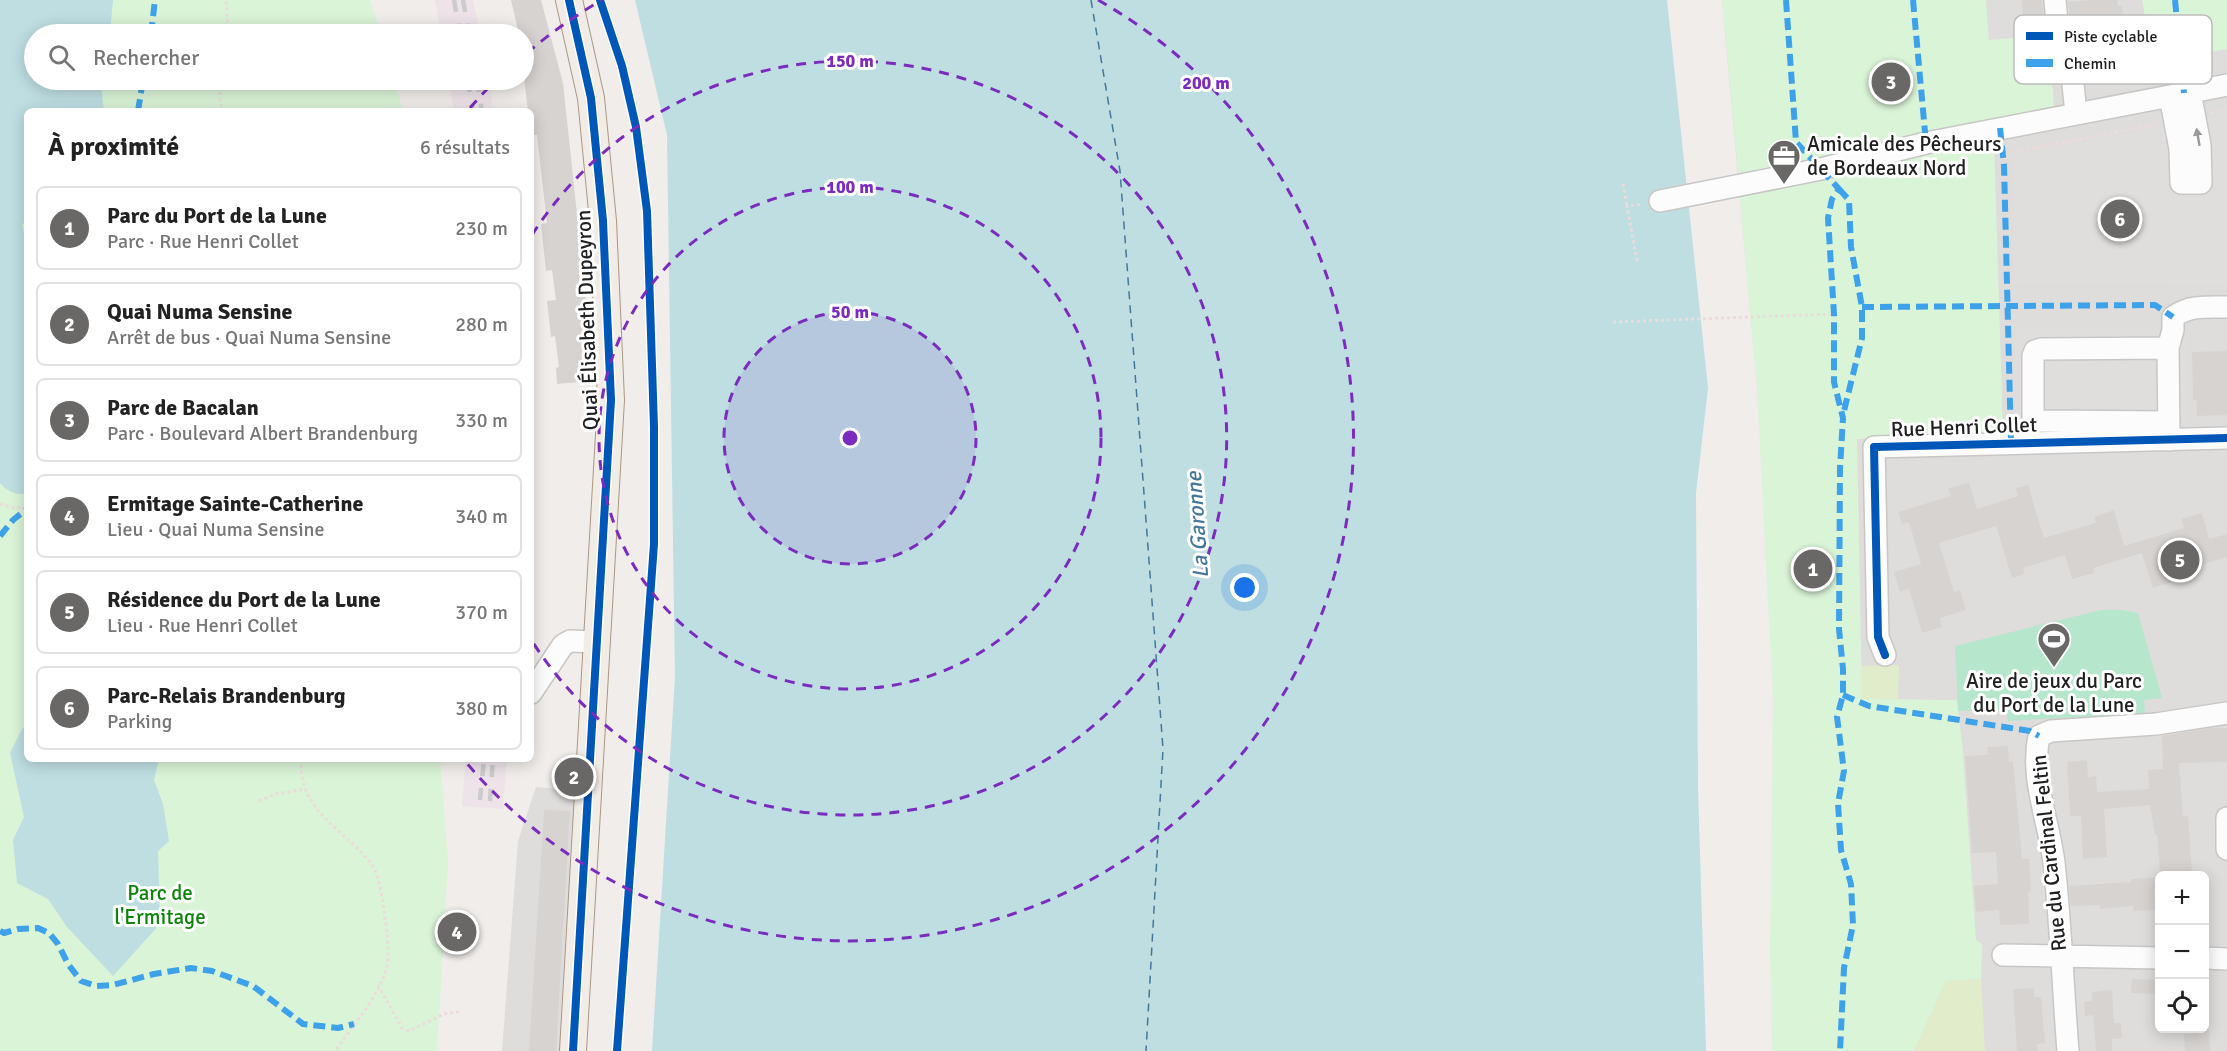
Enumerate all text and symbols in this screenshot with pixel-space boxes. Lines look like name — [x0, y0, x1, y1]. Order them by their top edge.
legend — [2014, 15, 2212, 84]
search box — [24, 24, 534, 90]
text: Piste cyclable — [2064, 27, 2158, 47]
icon: search — [45, 41, 78, 74]
text: Rechercher — [93, 44, 199, 71]
text: 150 m — [826, 50, 874, 72]
text: Chemin — [2064, 54, 2116, 74]
pin: 3 — [1872, 60, 1910, 104]
text: 200 m — [1182, 72, 1230, 94]
one-way arrow — [2194, 127, 2203, 146]
text: À proximité — [48, 131, 179, 163]
place label: Amicale des Pêcheurs de Bordeaux Nord — [1807, 131, 2001, 181]
text: 6 résultats — [420, 135, 510, 160]
office icon: Amicale des Pêcheurs de Bordeaux Nord — [1766, 138, 1802, 185]
text: 100 m — [826, 176, 874, 198]
pin: 6 — [2100, 196, 2140, 242]
text: Parc du Port de la Lune — [107, 202, 327, 229]
street label: Quai Élisabeth Dupeyron — [570, 209, 604, 431]
text: 1 — [64, 216, 75, 241]
text: 230 m — [455, 216, 508, 241]
text: Parc · Rue Henri Collet — [107, 229, 299, 254]
text: Quai Numa Sensine — [107, 298, 292, 325]
text: 50 m — [831, 301, 869, 323]
text: 2 — [64, 312, 75, 337]
text: 280 m — [455, 312, 508, 337]
text: Arrêt de bus · Quai Numa Sensine — [107, 325, 391, 350]
text: Parc de Bacalan — [107, 394, 259, 421]
text: 3 — [64, 408, 75, 433]
text: 330 m — [455, 408, 508, 433]
street label: Rue Henri Collet — [1890, 411, 2038, 443]
text: Parc · Boulevard Albert Brandenburg — [107, 421, 418, 446]
centre of rings — [840, 428, 860, 448]
water label: La Garonne — [1180, 470, 1214, 579]
text: Ermitage Sainte-Catherine — [107, 490, 363, 517]
text: 4 — [64, 504, 75, 529]
text: 340 m — [455, 504, 508, 529]
text: Lieu · Quai Numa Sensine — [107, 517, 324, 542]
pin: 5 — [2160, 538, 2200, 582]
pin: 1 — [1794, 546, 1832, 592]
your location — [1230, 573, 1259, 602]
text: Résidence du Port de la Lune — [107, 586, 381, 613]
text: 5 — [64, 600, 75, 625]
text: 370 m — [455, 600, 508, 625]
text: Lieu · Rue Henri Collet — [107, 613, 298, 638]
sports icon: Aire de jeux du Parc du Port de la Lune — [2036, 621, 2072, 668]
place label: Aire de jeux du Parc du Port de la Lune — [1966, 668, 2142, 718]
text: Parc-Relais Brandenburg — [107, 682, 346, 709]
text: 6 — [64, 696, 75, 721]
text: 380 m — [455, 696, 508, 721]
text: Parking — [107, 709, 172, 734]
street label: Rue du Cardinal Feltin — [2026, 753, 2072, 953]
pin: 2 — [554, 754, 594, 800]
map controls — [2155, 871, 2209, 1033]
button: + — [2155, 871, 2209, 925]
park label: Parc de l'Ermitage — [114, 880, 206, 930]
pin: 4 — [438, 910, 476, 954]
button: − — [2155, 925, 2209, 979]
button: locate — [2155, 979, 2209, 1033]

